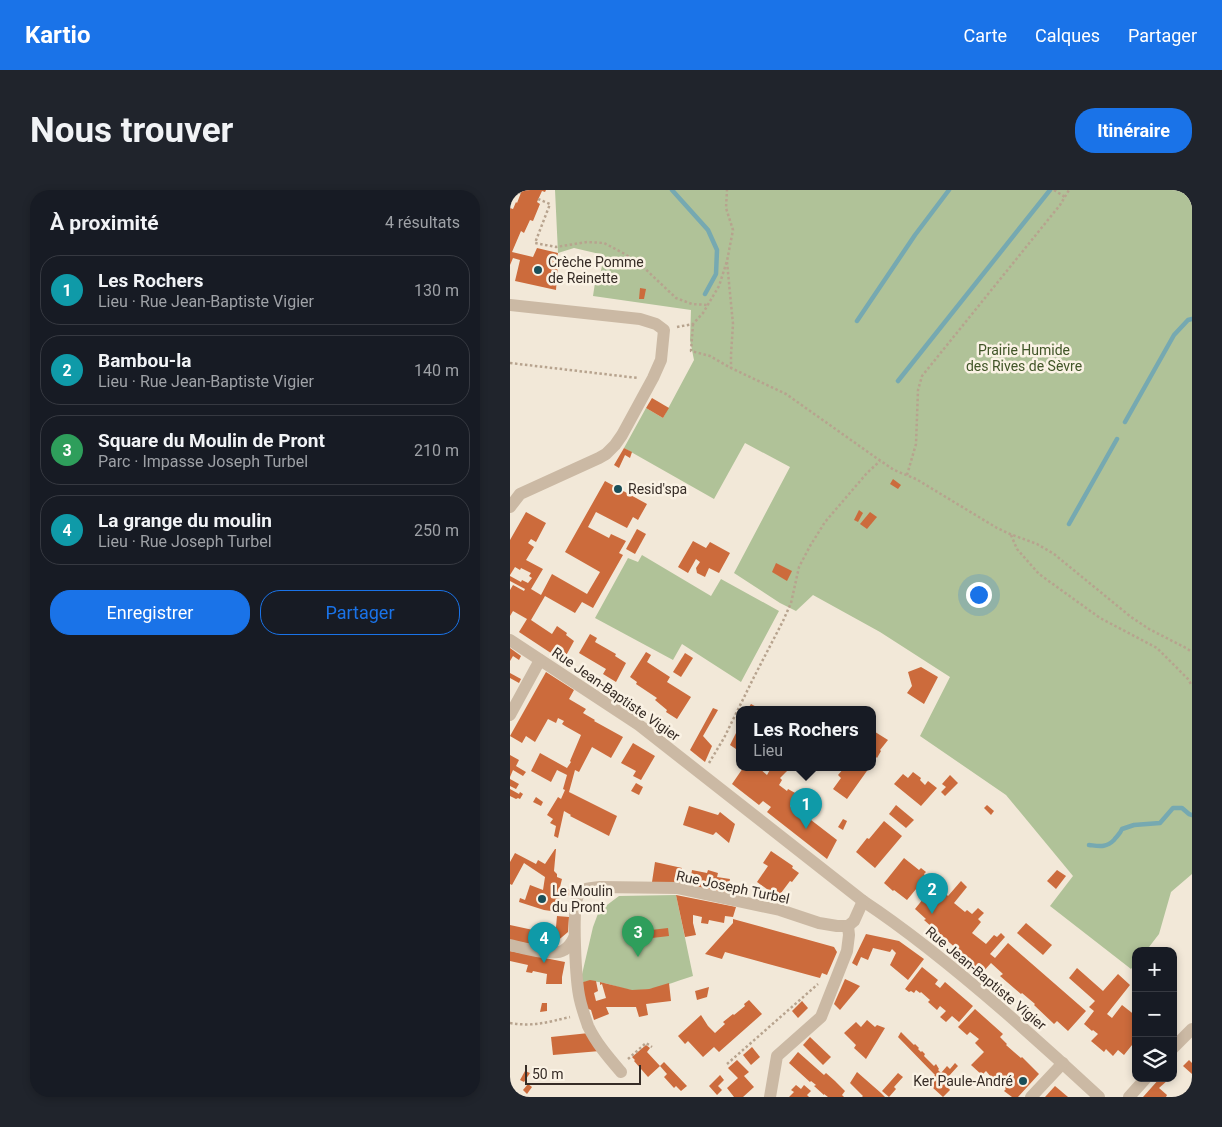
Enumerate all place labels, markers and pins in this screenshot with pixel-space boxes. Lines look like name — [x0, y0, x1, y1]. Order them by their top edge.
place label: Crèche Pomme de Reinette — [548, 254, 644, 286]
marker: Crèche Pomme de Reinette — [532, 264, 544, 276]
place label: Resid'spa — [628, 481, 687, 497]
marker: Resid'spa — [612, 483, 624, 495]
pin: 1 — [790, 788, 822, 829]
pin: 2 — [916, 873, 948, 914]
place label: Le Moulin du Pront — [552, 883, 613, 915]
marker: Le Moulin du Pront — [536, 893, 548, 905]
pin: 3 — [622, 916, 654, 957]
pin: 4 — [528, 922, 560, 963]
place label: Ker Paule-André — [913, 1073, 1013, 1089]
marker: Ker Paule-André — [1017, 1075, 1029, 1087]

